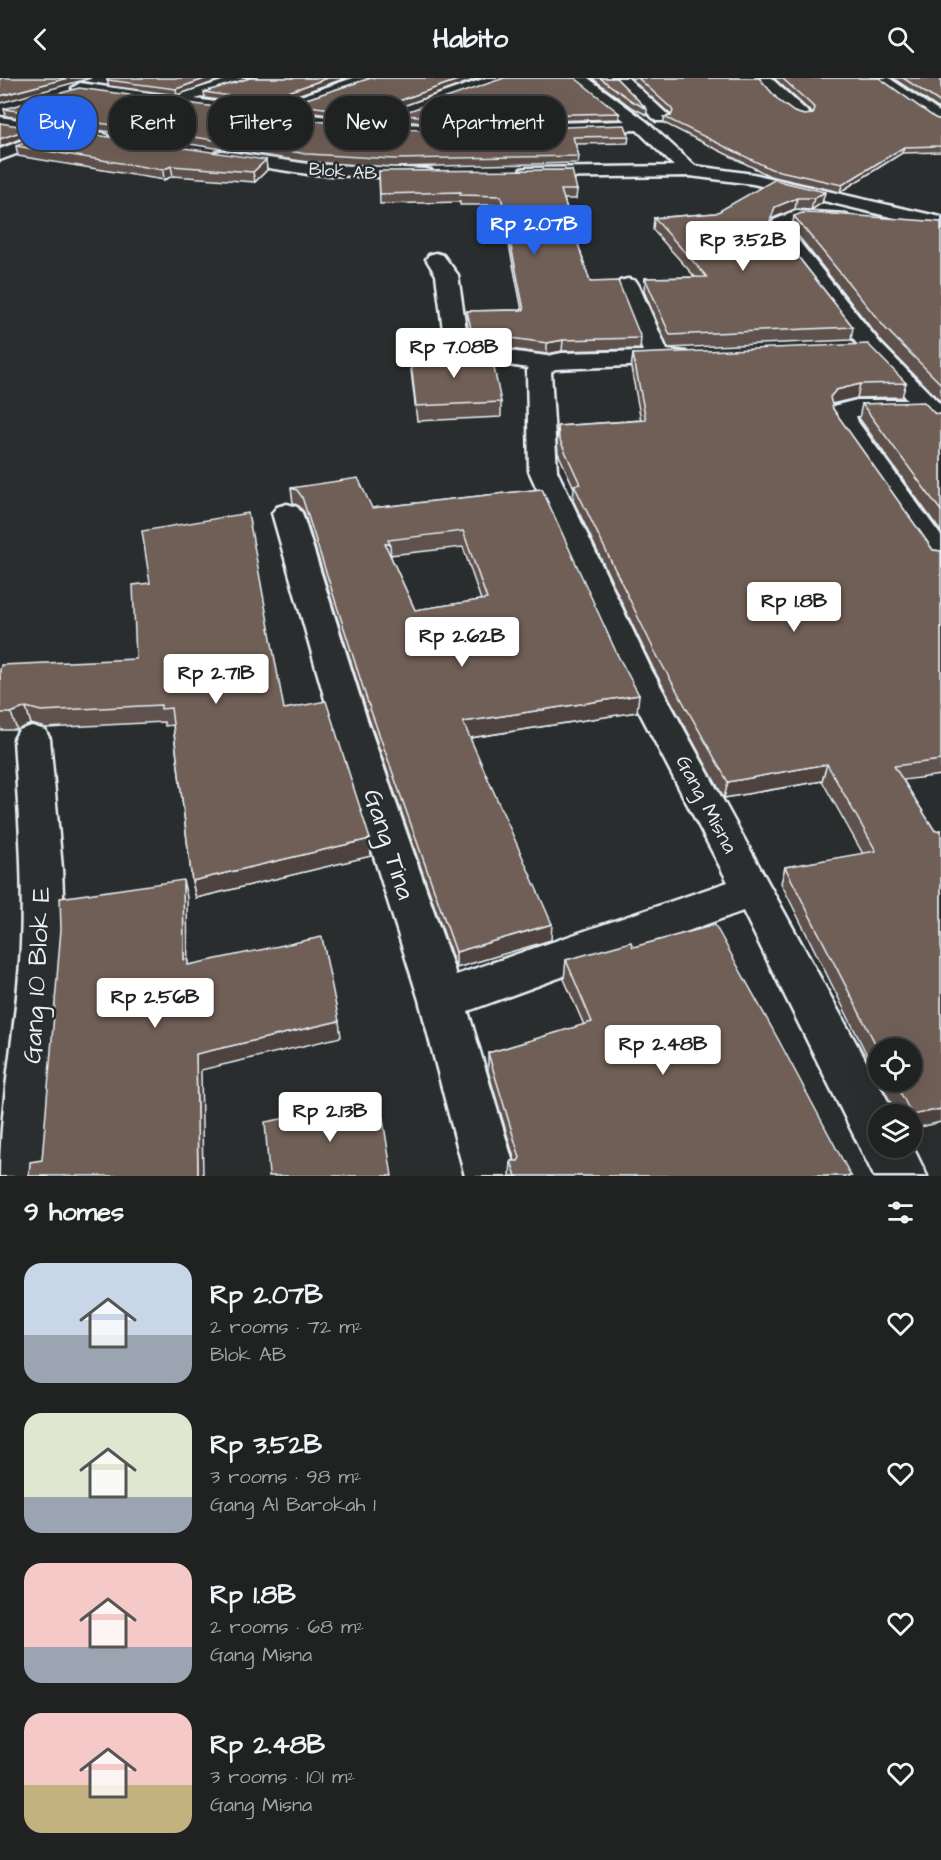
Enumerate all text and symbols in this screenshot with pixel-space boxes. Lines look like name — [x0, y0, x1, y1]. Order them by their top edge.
text: Habito — [433, 20, 508, 58]
icon: back — [24, 23, 57, 56]
icon: search — [884, 23, 917, 56]
chip: Buy — [18, 96, 97, 150]
chip: Rent — [109, 96, 196, 150]
chip: Filters — [208, 96, 313, 150]
chip: New — [325, 96, 409, 150]
chip: Apartment — [421, 96, 566, 150]
street label: Blok AB — [308, 157, 378, 186]
pin: Rp 2.07B — [472, 205, 596, 256]
text: Rp 2.07B — [491, 210, 577, 238]
pin: Rp 3.52B — [681, 221, 805, 272]
text: Rp 3.52B — [700, 226, 786, 254]
pin: Rp 7.08B — [392, 328, 516, 379]
text: Rp 7.08B — [410, 333, 498, 361]
pin: Rp 1.8B — [739, 582, 849, 633]
text: Rp 1.8B — [761, 587, 827, 615]
pin: Rp 2.62B — [400, 617, 524, 668]
text: Rp 2.62B — [419, 622, 505, 650]
pin: Rp 2.71B — [154, 654, 278, 705]
text: Rp 2.71B — [178, 659, 254, 687]
street label: Gang Misna — [667, 750, 745, 860]
street label: Gang Tina — [352, 784, 424, 905]
street label: Gang 10 Blok E — [14, 886, 62, 1065]
pin: Rp 2.56B — [93, 978, 217, 1029]
text: Rp 2.56B — [111, 983, 199, 1011]
pin: Rp 2.48B — [601, 1025, 725, 1076]
text: Rp 2.48B — [619, 1030, 707, 1058]
map controls — [868, 1038, 922, 1158]
button: locate — [868, 1038, 922, 1092]
pin: Rp 2.13B — [268, 1092, 392, 1143]
text: Rp 2.13B — [293, 1097, 367, 1125]
button: layers — [868, 1104, 922, 1158]
text: 9 homes — [24, 1194, 124, 1230]
icon: filters — [884, 1196, 917, 1229]
text: Rp 2.07B — [210, 1277, 323, 1313]
icon: home — [72, 1287, 144, 1359]
icon: heart — [884, 1307, 917, 1340]
text: 2 rooms · 72 m² — [210, 1313, 362, 1341]
text: Blok AB — [210, 1341, 286, 1369]
text: Rp 3.52B — [210, 1427, 322, 1463]
icon: home — [72, 1437, 144, 1509]
icon: heart — [884, 1457, 917, 1490]
text: 3 rooms · 98 m² — [210, 1463, 362, 1491]
text: Gang Al Barokah 1 — [210, 1491, 376, 1519]
text: Rp 1.8B — [210, 1577, 296, 1613]
icon: home — [72, 1587, 144, 1659]
icon: heart — [884, 1607, 917, 1640]
text: 2 rooms · 68 m² — [210, 1613, 364, 1641]
text: Gang Misna — [210, 1641, 312, 1669]
text: Rp 2.48B — [210, 1727, 325, 1763]
icon: home — [72, 1737, 144, 1809]
icon: heart — [884, 1757, 917, 1790]
text: 3 rooms · 101 m² — [210, 1763, 355, 1791]
text: Gang Misna — [210, 1791, 312, 1819]

